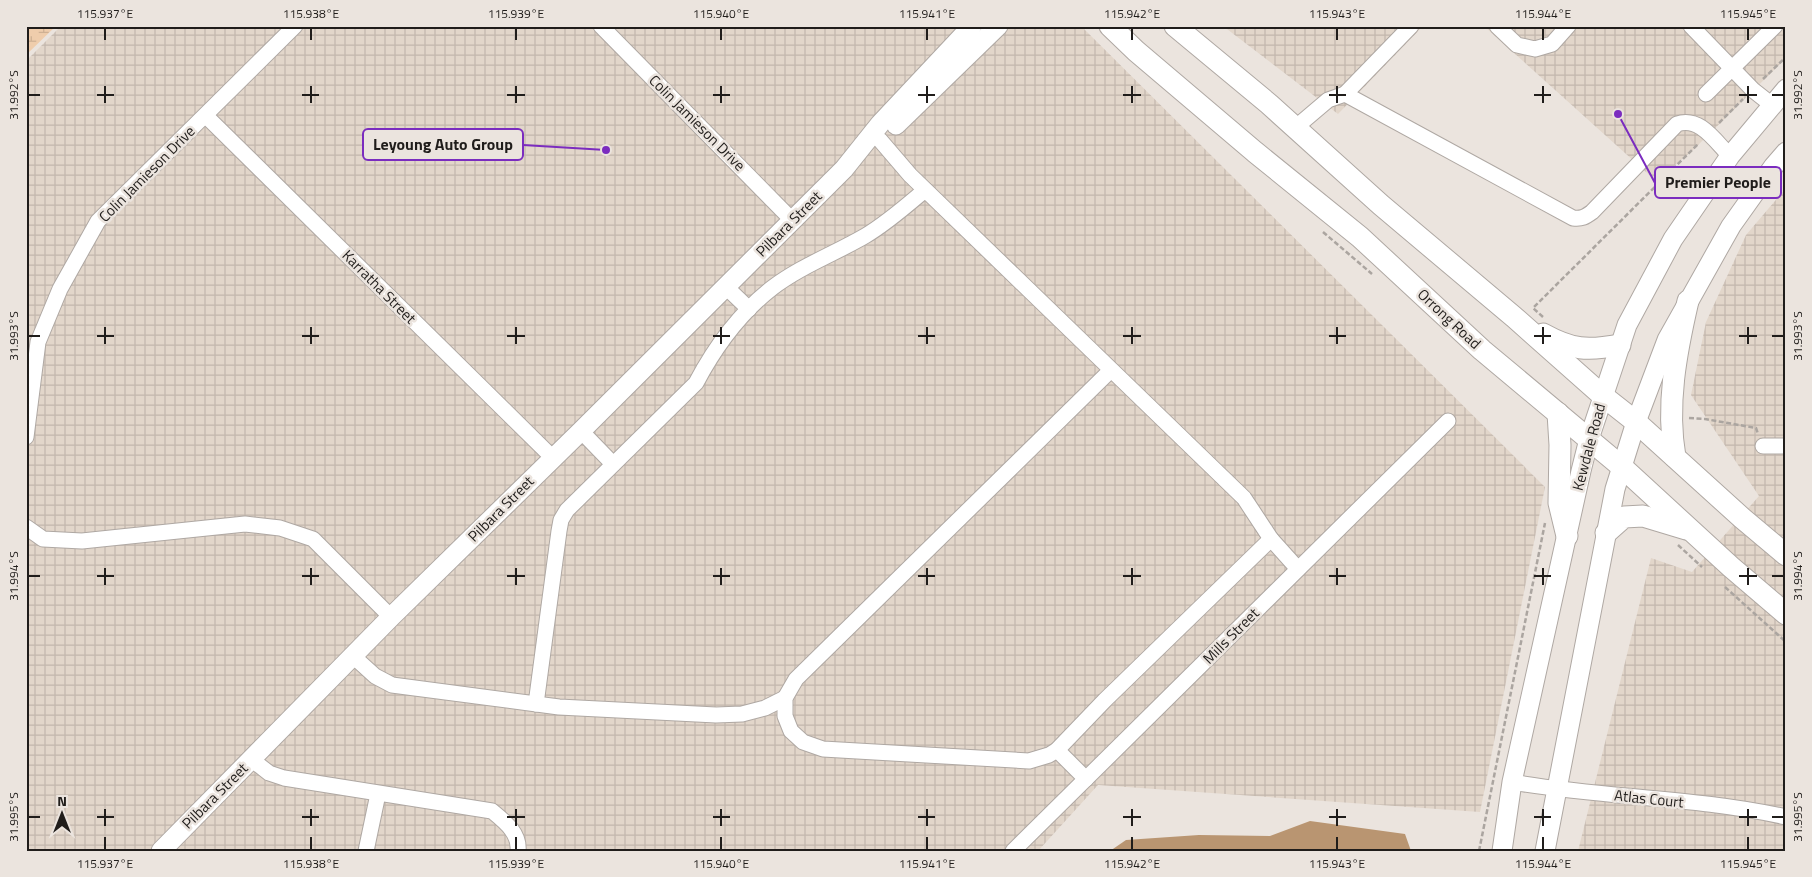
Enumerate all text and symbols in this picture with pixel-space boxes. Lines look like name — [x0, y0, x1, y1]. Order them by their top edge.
text: 115.937°E — [77, 4, 133, 23]
text: 115.938°E — [283, 4, 339, 23]
text: 115.939°E — [488, 4, 544, 23]
text: 115.940°E — [693, 4, 749, 23]
text: 115.941°E — [899, 4, 955, 23]
text: 115.942°E — [1104, 4, 1160, 23]
text: 115.943°E — [1309, 4, 1365, 23]
text: 115.944°E — [1515, 4, 1571, 23]
text: 115.945°E — [1720, 4, 1776, 23]
street label: Colin Jamieson Drive — [644, 69, 751, 176]
text: 31.992°S — [4, 70, 23, 120]
text: 31.992°S — [1788, 70, 1807, 120]
street label: Colin Jamieson Drive — [93, 120, 200, 227]
callout: Leyoung Auto Group — [363, 129, 523, 160]
text: Leyoung Auto Group — [373, 132, 513, 156]
callout: Premier People — [1655, 167, 1781, 198]
text: Premier People — [1665, 170, 1771, 194]
street label: Pilbara Street — [750, 185, 828, 262]
street label: Karratha Street — [337, 244, 422, 329]
street label: Orrong Road — [1412, 283, 1486, 354]
text: 31.993°S — [4, 311, 23, 361]
text: 31.993°S — [1788, 311, 1807, 361]
street label: Kewdale Road — [1566, 401, 1611, 493]
street label: Pilbara Street — [462, 470, 540, 547]
text: 31.994°S — [4, 551, 23, 601]
text: 31.994°S — [1788, 551, 1807, 601]
street label: Mills Street — [1197, 602, 1265, 669]
street label: Pilbara Street — [176, 757, 254, 834]
street label: Atlas Court — [1613, 783, 1686, 814]
north arrow — [38, 790, 88, 840]
text: N — [57, 790, 67, 811]
text: 31.995°S — [4, 792, 23, 842]
text: 31.995°S — [1788, 792, 1807, 842]
text: 115.937°E — [77, 854, 133, 873]
text: 115.938°E — [283, 854, 339, 873]
text: 115.939°E — [488, 854, 544, 873]
text: 115.940°E — [693, 854, 749, 873]
text: 115.941°E — [899, 854, 955, 873]
text: 115.942°E — [1104, 854, 1160, 873]
text: 115.943°E — [1309, 854, 1365, 873]
text: 115.944°E — [1515, 854, 1571, 873]
text: 115.945°E — [1720, 854, 1776, 873]

